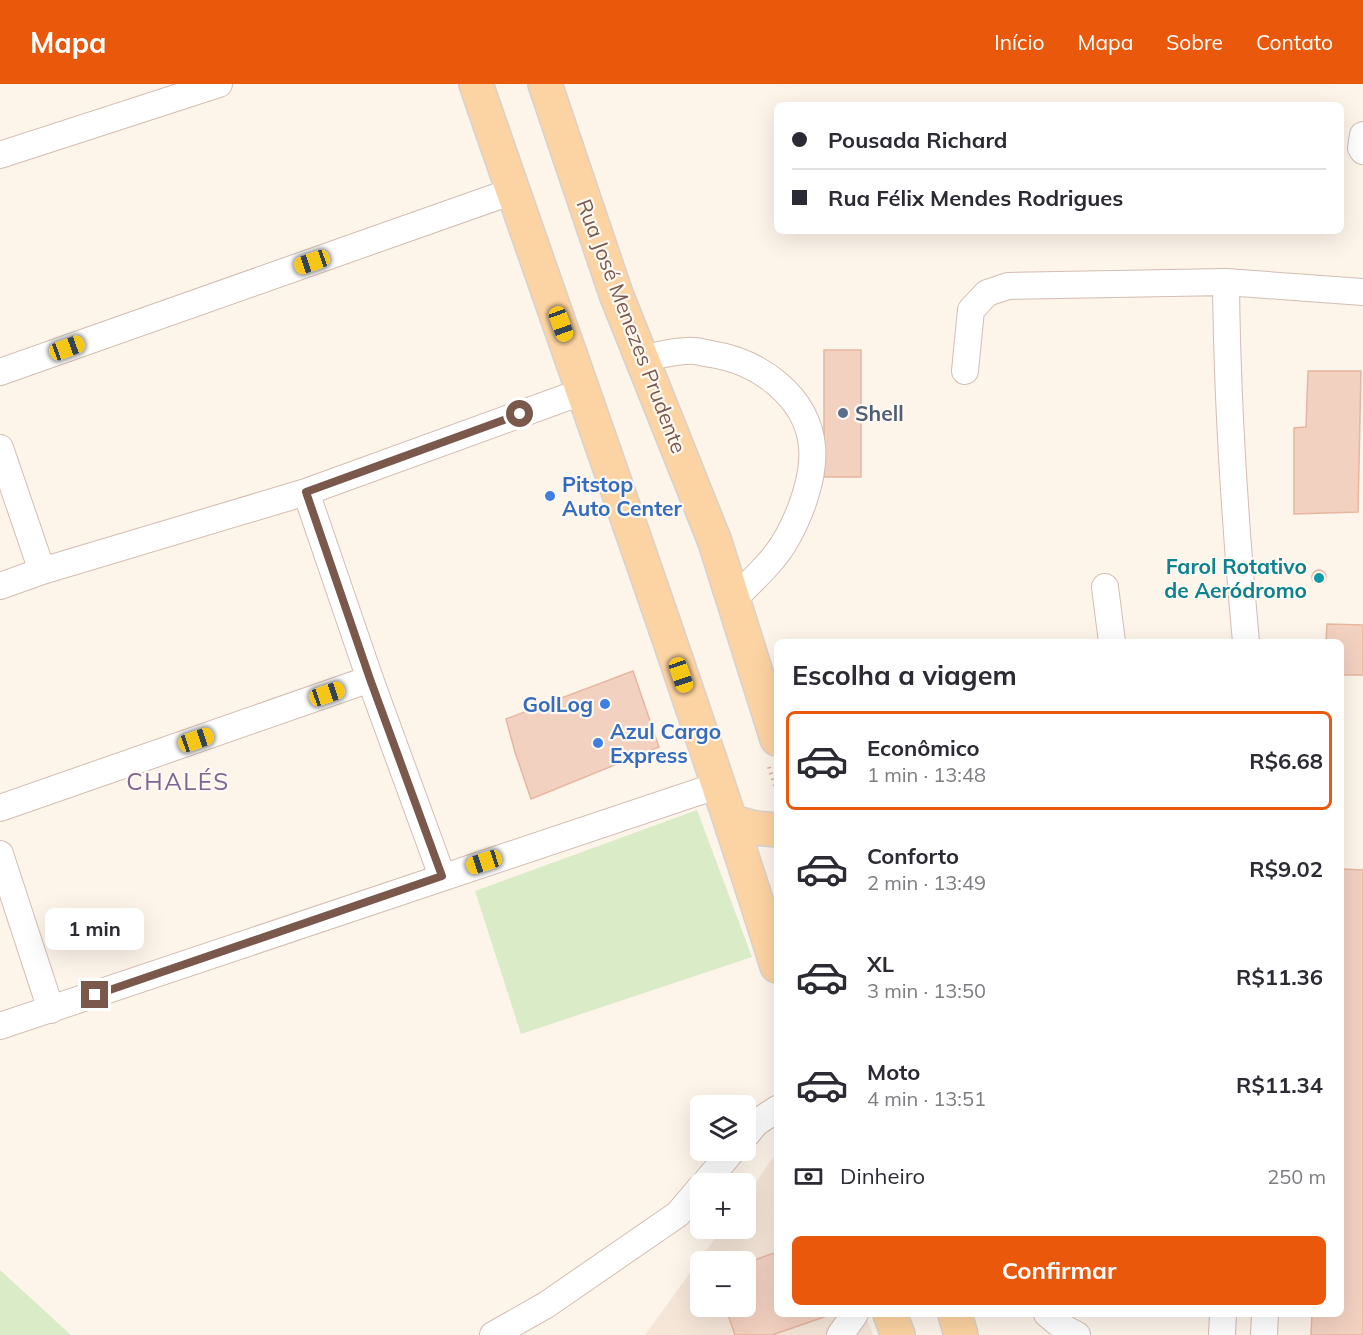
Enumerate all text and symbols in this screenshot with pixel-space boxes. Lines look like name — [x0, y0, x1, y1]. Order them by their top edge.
text: Mapa — [30, 25, 106, 60]
text: Início — [994, 29, 1044, 55]
text: Mapa — [1077, 29, 1133, 55]
text: Sobre — [1166, 29, 1223, 55]
text: Contato — [1256, 29, 1333, 55]
text: Pousada Richard — [828, 126, 1008, 154]
text: Rua Félix Mendes Rodrigues — [828, 184, 1123, 212]
street label: Rua José Menezes Prudente — [571, 195, 693, 457]
car — [292, 248, 332, 276]
car — [546, 304, 576, 344]
car — [47, 333, 87, 363]
route start — [506, 400, 533, 427]
place label: Shell — [855, 400, 904, 426]
marker: Shell — [836, 406, 850, 420]
place label: Pitstop Auto Center — [562, 471, 682, 521]
marker: Pitstop Auto Center — [543, 489, 557, 503]
place label: Farol Rotativo de Aeródromo — [1164, 553, 1307, 603]
marker: Farol Rotativo de Aeródromo — [1312, 571, 1326, 585]
car — [667, 655, 695, 695]
text: Escolha a viagem — [792, 658, 1017, 692]
car — [307, 680, 347, 708]
place label: GolLog — [522, 691, 593, 717]
marker: GolLog — [598, 697, 612, 711]
place label: Azul Cargo Express — [610, 718, 721, 768]
car — [176, 726, 216, 754]
icon: car — [795, 734, 849, 788]
text: Econômico — [867, 734, 980, 762]
marker: Azul Cargo Express — [591, 736, 605, 750]
text: R$6.68 — [1249, 747, 1323, 775]
text: 1 min · 13:48 — [867, 762, 986, 787]
district label: CHALÉS — [126, 766, 230, 796]
icon: car — [795, 842, 849, 896]
text: Conforto — [867, 842, 959, 870]
car — [464, 848, 504, 876]
text: R$9.02 — [1249, 855, 1323, 883]
text: 2 min · 13:49 — [867, 870, 986, 895]
callout: 1 min — [46, 908, 144, 950]
text: 1 min — [68, 916, 121, 941]
icon: car — [795, 950, 849, 1004]
text: XL — [867, 950, 894, 978]
text: R$11.36 — [1236, 963, 1323, 991]
text: 3 min · 13:50 — [867, 978, 986, 1003]
route end — [81, 981, 108, 1008]
icon: car — [795, 1058, 849, 1112]
text: Moto — [867, 1058, 920, 1086]
text: R$11.34 — [1236, 1071, 1323, 1099]
text: 4 min · 13:51 — [867, 1086, 986, 1111]
map controls — [690, 1095, 756, 1317]
button: layers — [690, 1095, 756, 1161]
icon: cash — [792, 1160, 825, 1193]
text: Dinheiro — [840, 1162, 925, 1190]
text: 250 m — [1267, 1164, 1326, 1189]
button: + — [690, 1173, 756, 1239]
button: Confirmar — [792, 1236, 1326, 1305]
button: − — [690, 1251, 756, 1317]

